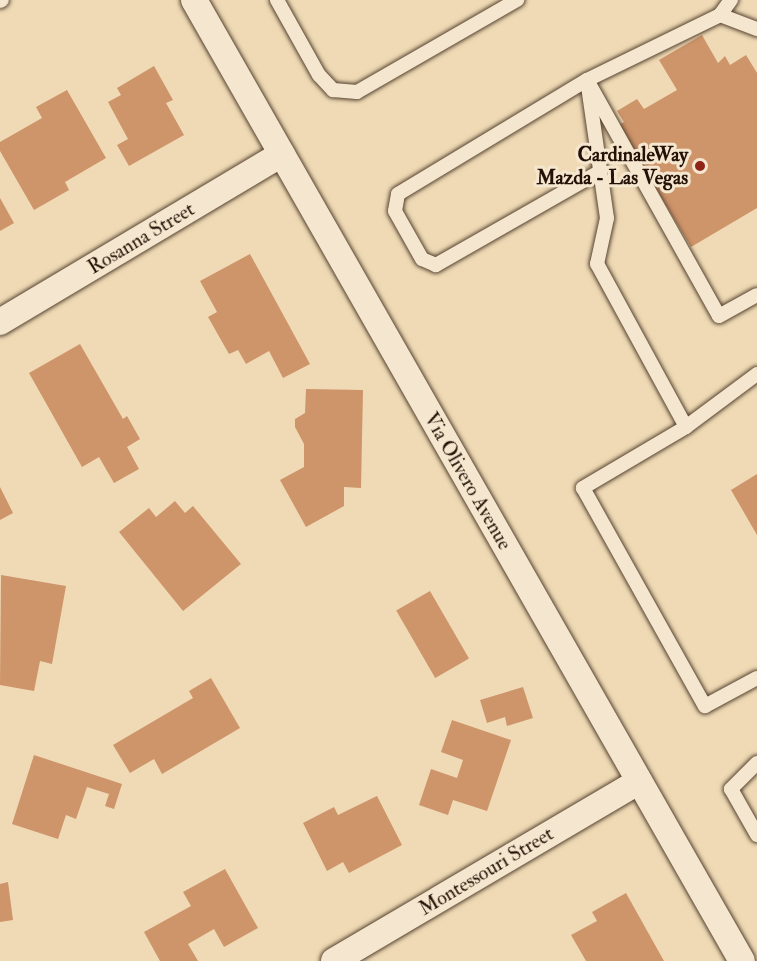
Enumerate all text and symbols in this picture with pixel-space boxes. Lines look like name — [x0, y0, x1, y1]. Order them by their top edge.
place label: CardinaleWay Mazda - Las Vegas — [536, 142, 688, 189]
marker: CardinaleWay Mazda - Las Vegas — [693, 159, 707, 173]
street label: Rosanna Street — [83, 197, 199, 279]
street label: Via Olivero Avenue — [419, 408, 517, 554]
street label: Montessouri Street — [414, 821, 558, 921]

